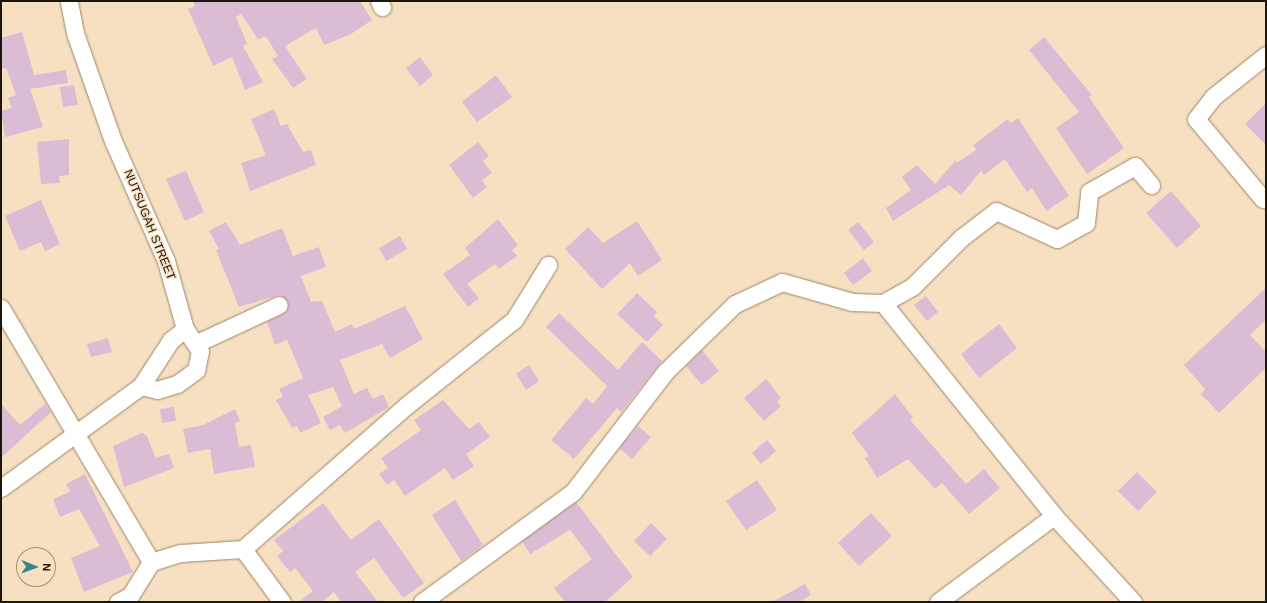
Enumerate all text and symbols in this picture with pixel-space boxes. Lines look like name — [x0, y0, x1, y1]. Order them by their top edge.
street label: NUTSUGAH STREET — [120, 168, 178, 282]
north arrow — [16, 547, 56, 587]
text: N — [41, 563, 53, 571]

